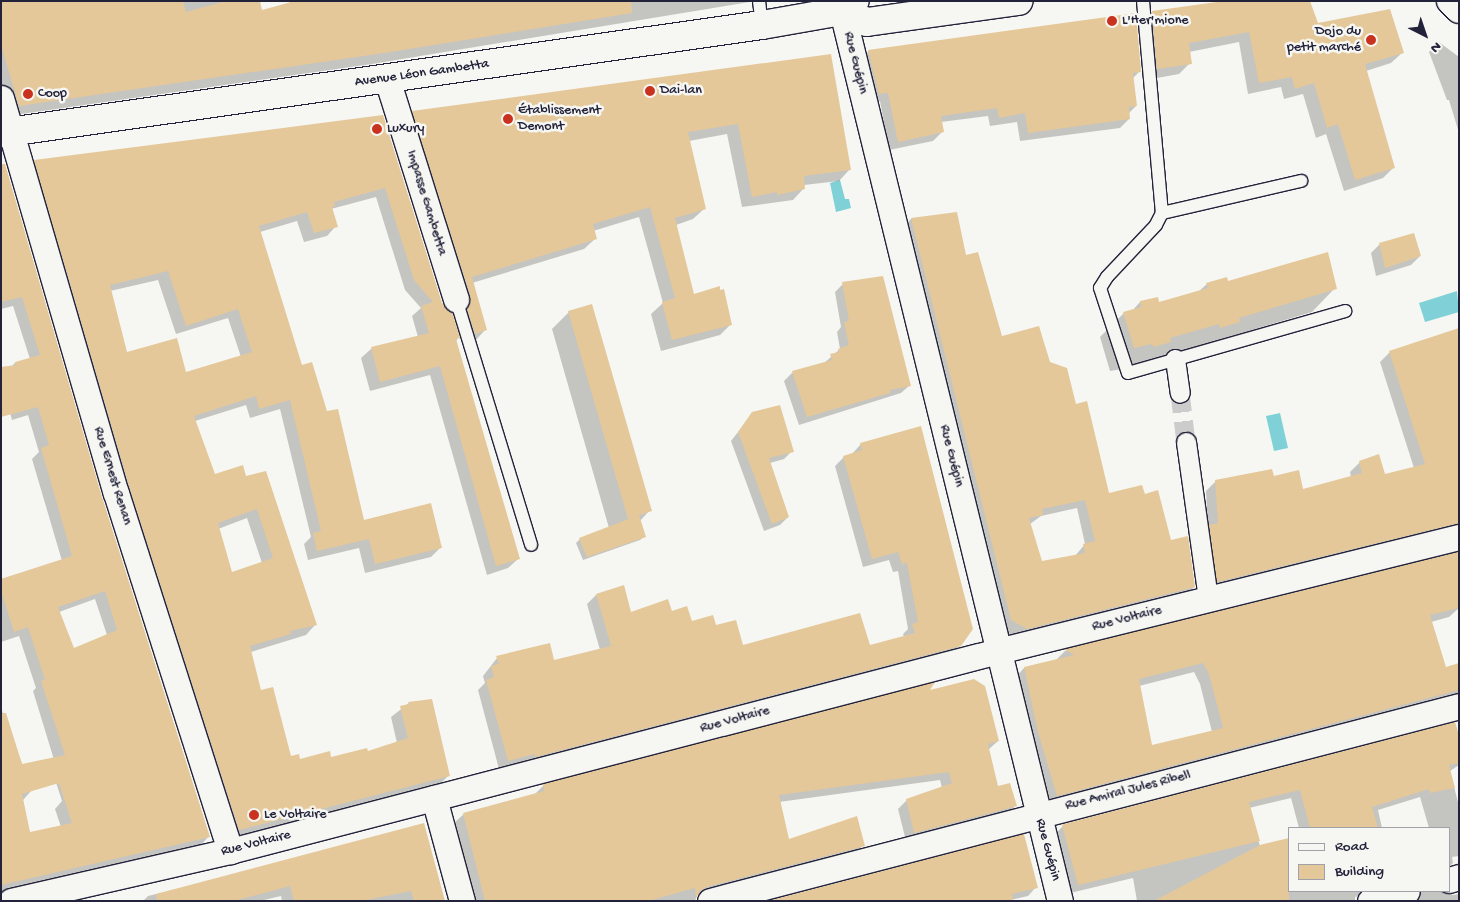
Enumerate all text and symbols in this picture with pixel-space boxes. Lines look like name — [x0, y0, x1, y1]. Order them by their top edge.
north arrow — [1400, 10, 1450, 60]
place label: L'Her'mione — [1122, 13, 1189, 29]
marker: L'Her'mione — [1106, 15, 1118, 27]
place label: Dojo du petit marché — [1287, 24, 1361, 56]
street label: Rue Guépin — [839, 30, 871, 96]
marker: Dojo du petit marché — [1365, 34, 1377, 46]
text: N — [1426, 37, 1444, 56]
street label: Avenue Léon Gambetta — [354, 56, 490, 92]
place label: Dai-lan — [660, 83, 702, 99]
marker: Dai-lan — [644, 85, 656, 97]
place label: Coop — [38, 86, 67, 102]
marker: Coop — [22, 88, 34, 100]
place label: Établissement Demont — [518, 103, 601, 136]
marker: Établissement Demont — [502, 113, 514, 125]
place label: Luxury — [387, 121, 424, 137]
marker: Luxury — [371, 123, 383, 135]
street label: Impasse Gambetta — [402, 148, 450, 258]
street label: Rue Guépin — [935, 423, 967, 489]
street label: Rue Ernest Renan — [89, 425, 135, 527]
street label: Rue Voltaire — [1090, 602, 1164, 636]
street label: Rue Voltaire — [698, 703, 772, 737]
street label: Rue Amiral Jules Ribell — [1064, 767, 1192, 815]
place label: Le Voltaire — [264, 807, 327, 823]
marker: Le Voltaire — [248, 809, 260, 821]
street label: Rue Guépin — [1031, 817, 1063, 883]
street label: Rue Voltaire — [219, 827, 293, 861]
legend — [1288, 827, 1450, 892]
text: Road — [1335, 838, 1368, 856]
text: Building — [1335, 863, 1384, 881]

